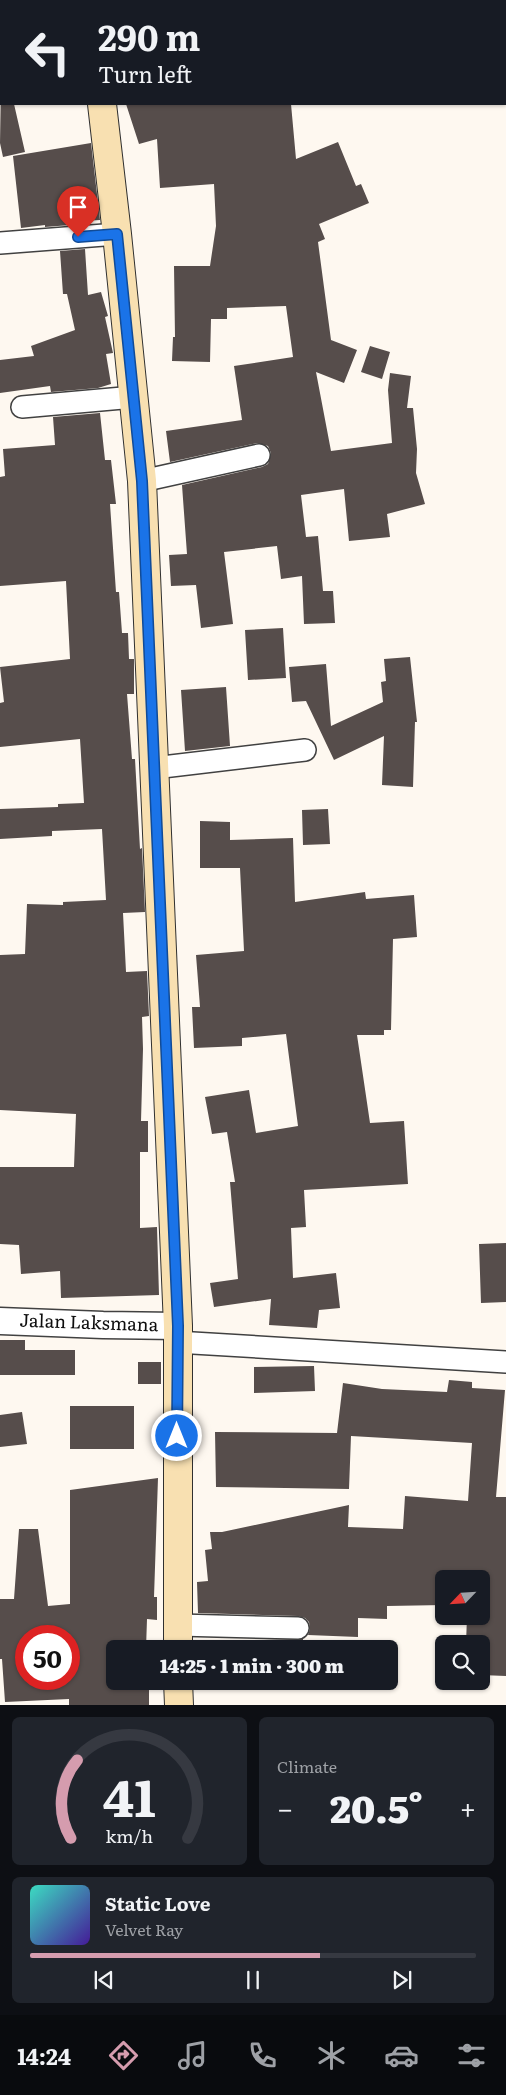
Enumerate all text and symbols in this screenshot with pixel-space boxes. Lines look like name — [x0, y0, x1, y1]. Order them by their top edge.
text: 290 m — [98, 10, 200, 62]
icon: left — [15, 20, 80, 85]
text: Turn left — [98, 57, 192, 90]
pin — [57, 186, 99, 237]
icon: arrive — [64, 193, 92, 221]
street label: Jalan Laksmana — [19, 1306, 159, 1337]
position arrow — [150, 1409, 202, 1461]
north arrow — [435, 1570, 490, 1625]
map controls — [435, 1570, 490, 1690]
speed limit sign: 50 — [15, 1625, 80, 1690]
button: search — [435, 1635, 490, 1690]
text: 14:25 · 1 min · 300 m — [160, 1651, 344, 1679]
text: Climate — [277, 1754, 337, 1778]
text: 41 — [103, 1756, 156, 1833]
text: 20.5° — [330, 1778, 423, 1835]
text: − — [277, 1786, 293, 1828]
text: + — [460, 1786, 476, 1828]
text: km/h — [106, 1822, 153, 1849]
text: Static Love — [105, 1889, 210, 1917]
text: Velvet Ray — [105, 1917, 183, 1941]
icon: previous — [90, 1966, 118, 1994]
icon: pause — [239, 1966, 267, 1994]
icon: next — [388, 1966, 416, 1994]
icon: directions — [106, 2038, 141, 2073]
icon: music — [175, 2038, 210, 2073]
icon: phone — [245, 2038, 280, 2073]
icon: climate — [314, 2038, 349, 2073]
icon: car — [384, 2038, 419, 2073]
icon: filters — [454, 2038, 489, 2073]
text: 14:24 — [17, 2039, 71, 2072]

